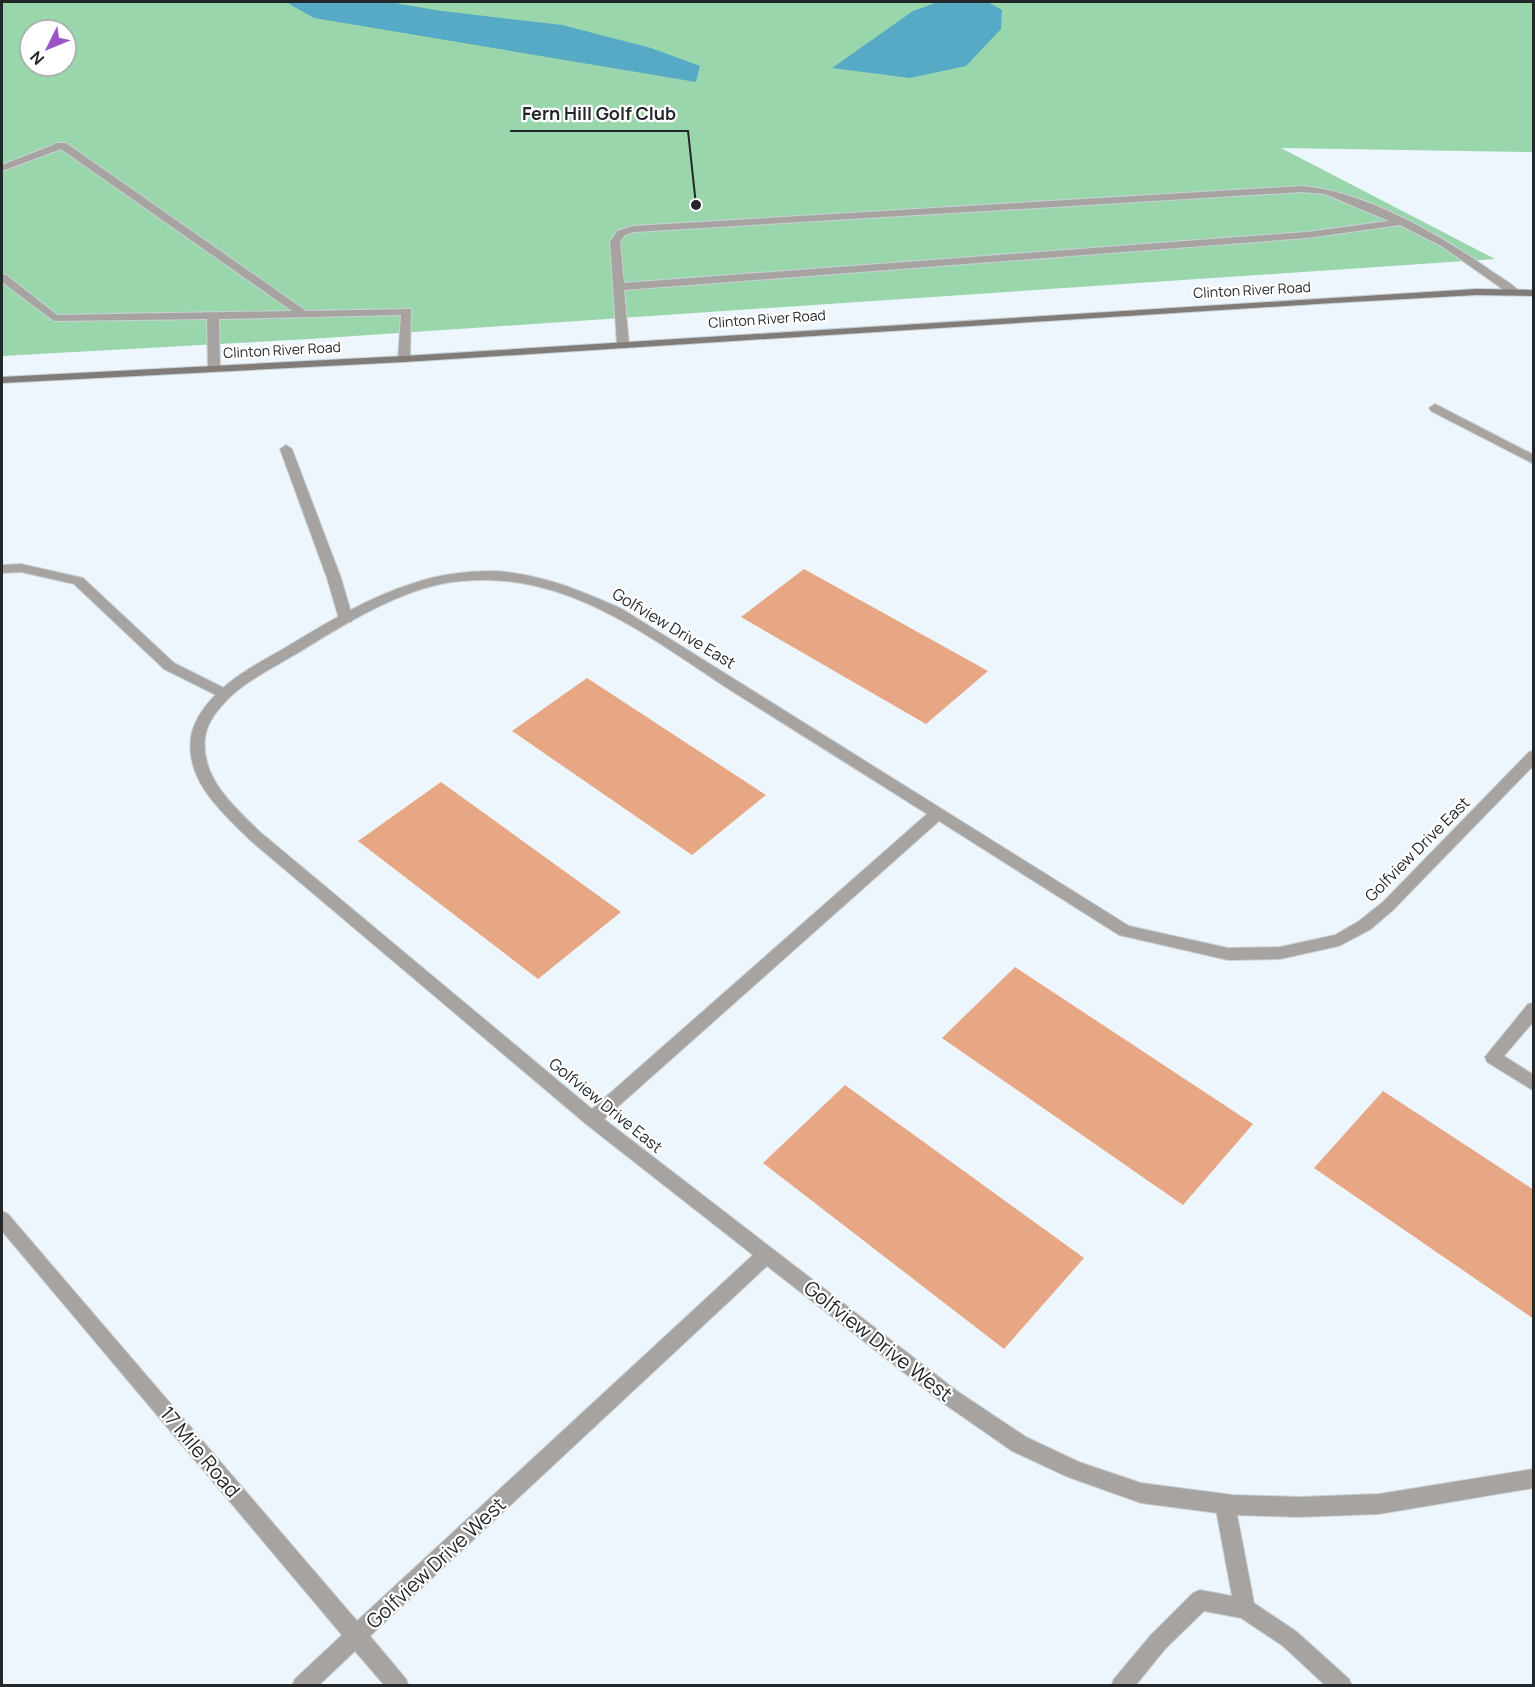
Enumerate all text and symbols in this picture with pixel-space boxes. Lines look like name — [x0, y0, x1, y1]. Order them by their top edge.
north arrow — [18, 18, 78, 78]
text: N — [25, 47, 49, 70]
callout: Fern Hill Golf Club — [510, 95, 688, 131]
text: Fern Hill Golf Club — [522, 101, 676, 125]
street label: Clinton River Road — [1193, 277, 1311, 302]
street label: Clinton River Road — [708, 305, 826, 332]
street label: Clinton River Road — [223, 337, 341, 362]
street label: Golfview Drive East — [608, 583, 740, 673]
street label: Golfview Drive East — [1360, 792, 1474, 906]
street label: Golfview Drive East — [545, 1052, 667, 1158]
street label: Golfview Drive West — [798, 1274, 958, 1407]
street label: 17 Mile Road — [154, 1400, 246, 1503]
street label: Golfview Drive West — [360, 1491, 511, 1634]

